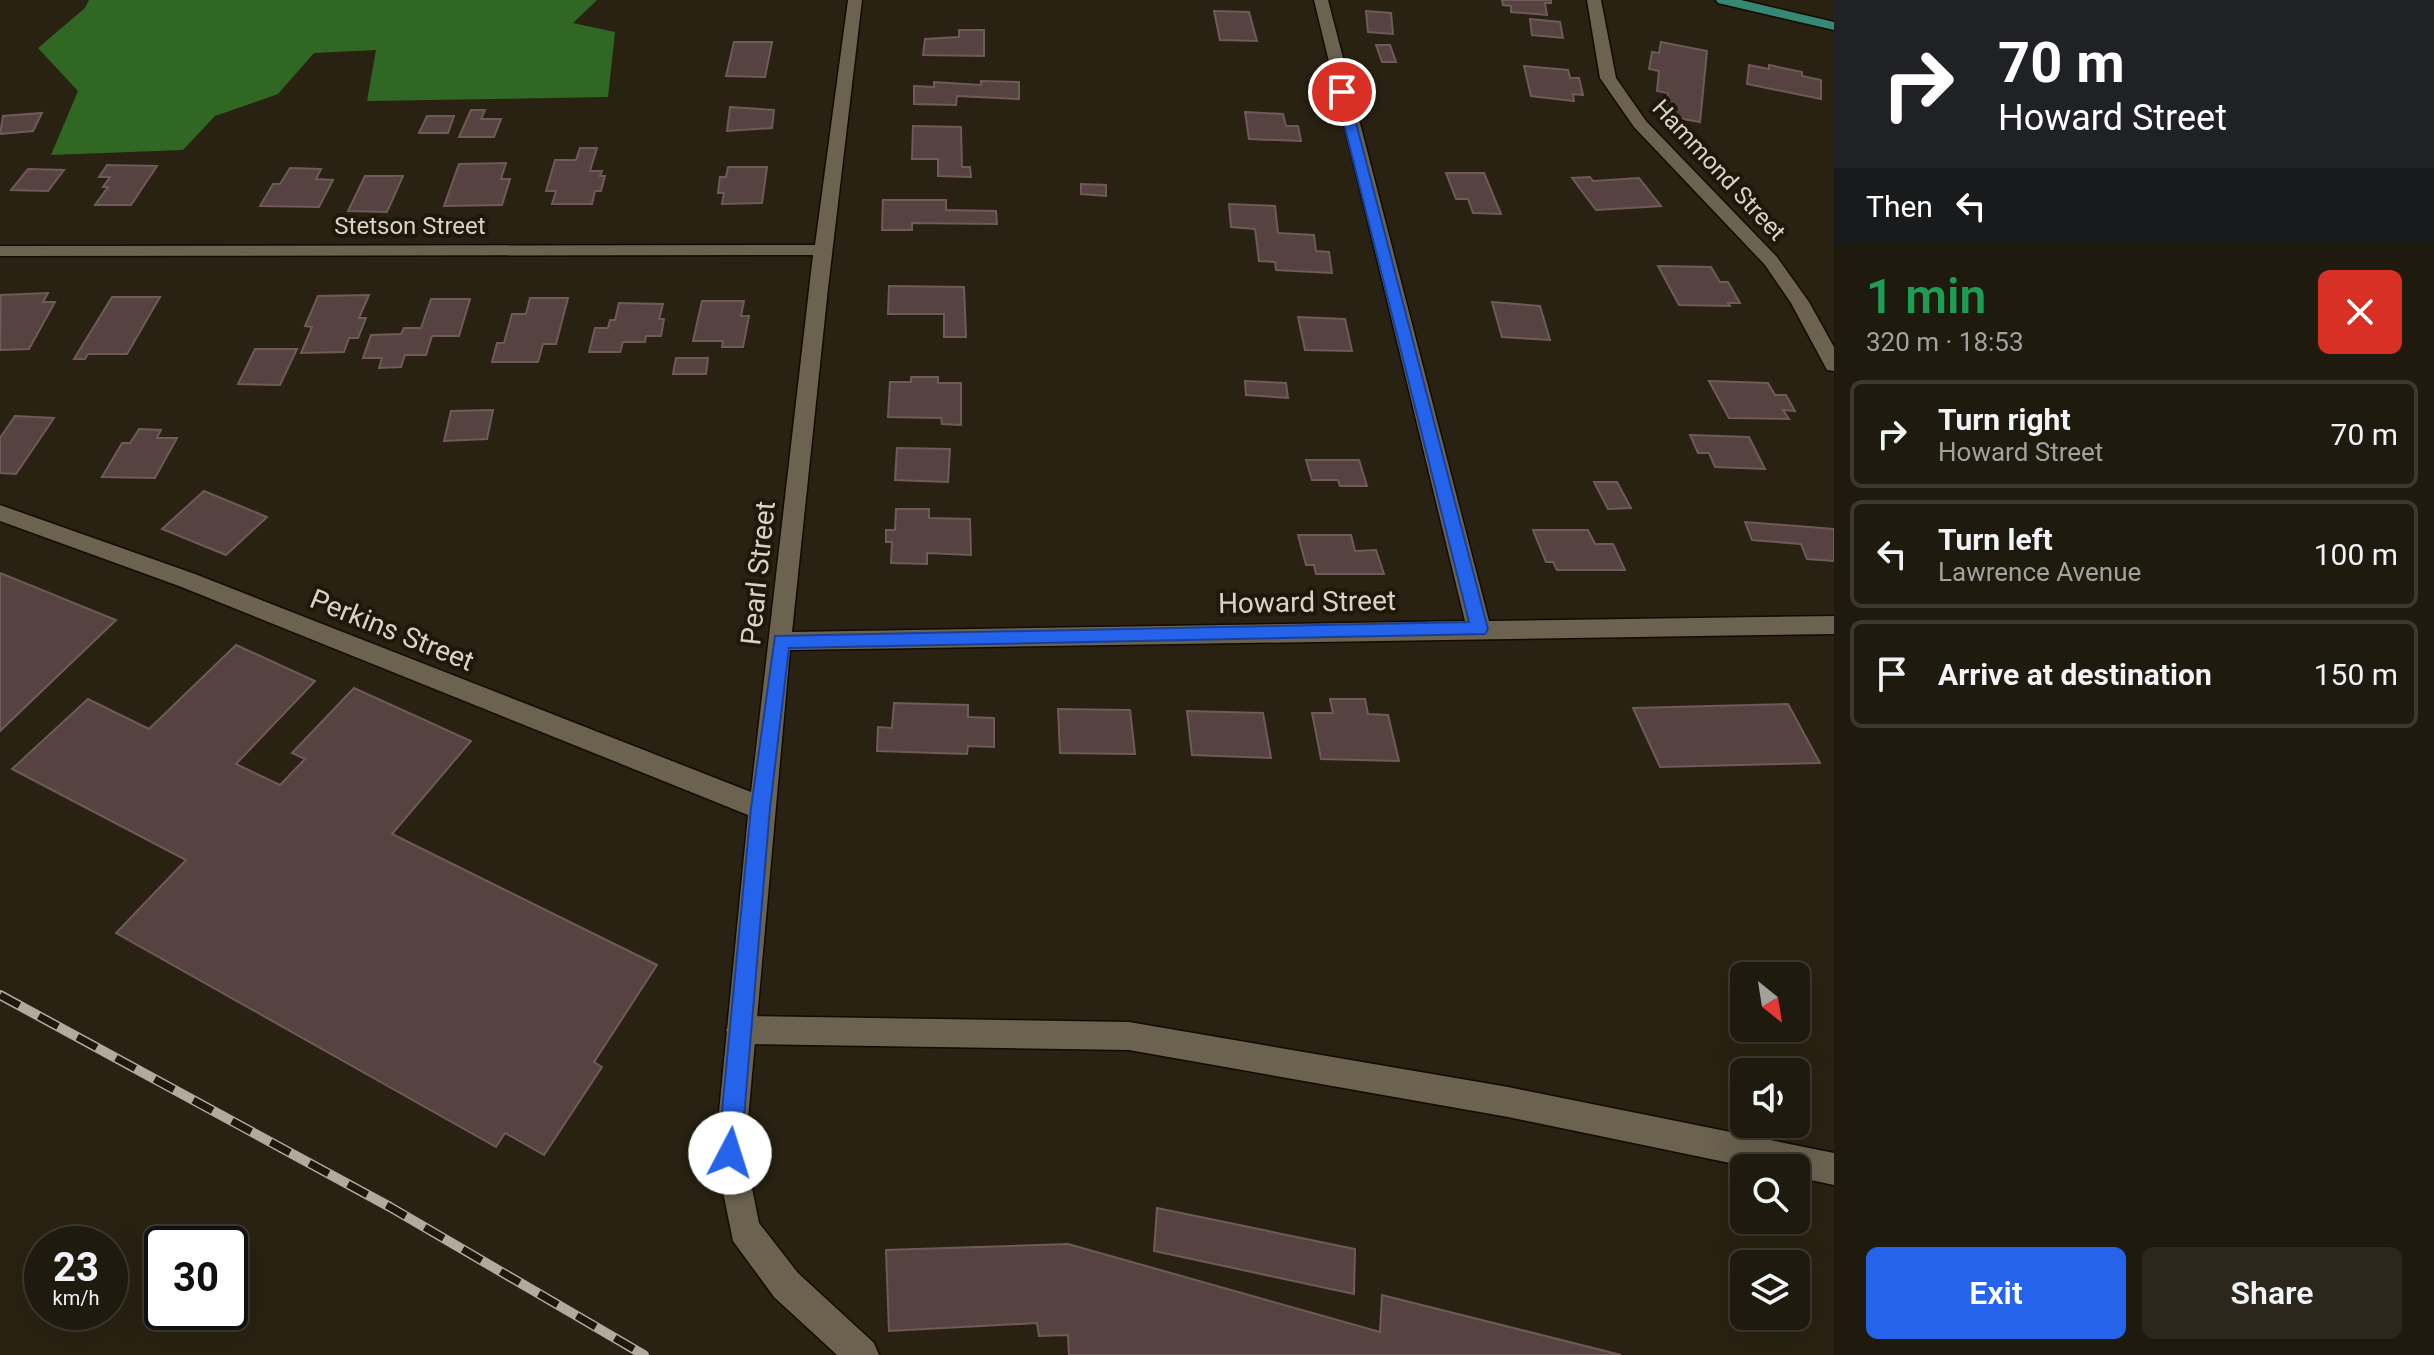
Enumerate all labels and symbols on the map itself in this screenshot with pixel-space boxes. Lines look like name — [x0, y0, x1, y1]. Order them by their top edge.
pin — [1308, 58, 1376, 126]
street label: Hammond Street — [1647, 94, 1791, 246]
street label: Stetson Street — [334, 212, 486, 240]
street label: Pearl Street — [734, 499, 782, 647]
street label: Perkins Street — [305, 582, 479, 678]
street label: Howard Street — [1218, 584, 1396, 620]
north arrow — [1730, 962, 1810, 1042]
position arrow — [688, 1111, 772, 1195]
speed limit sign: 30 — [144, 1226, 248, 1330]

